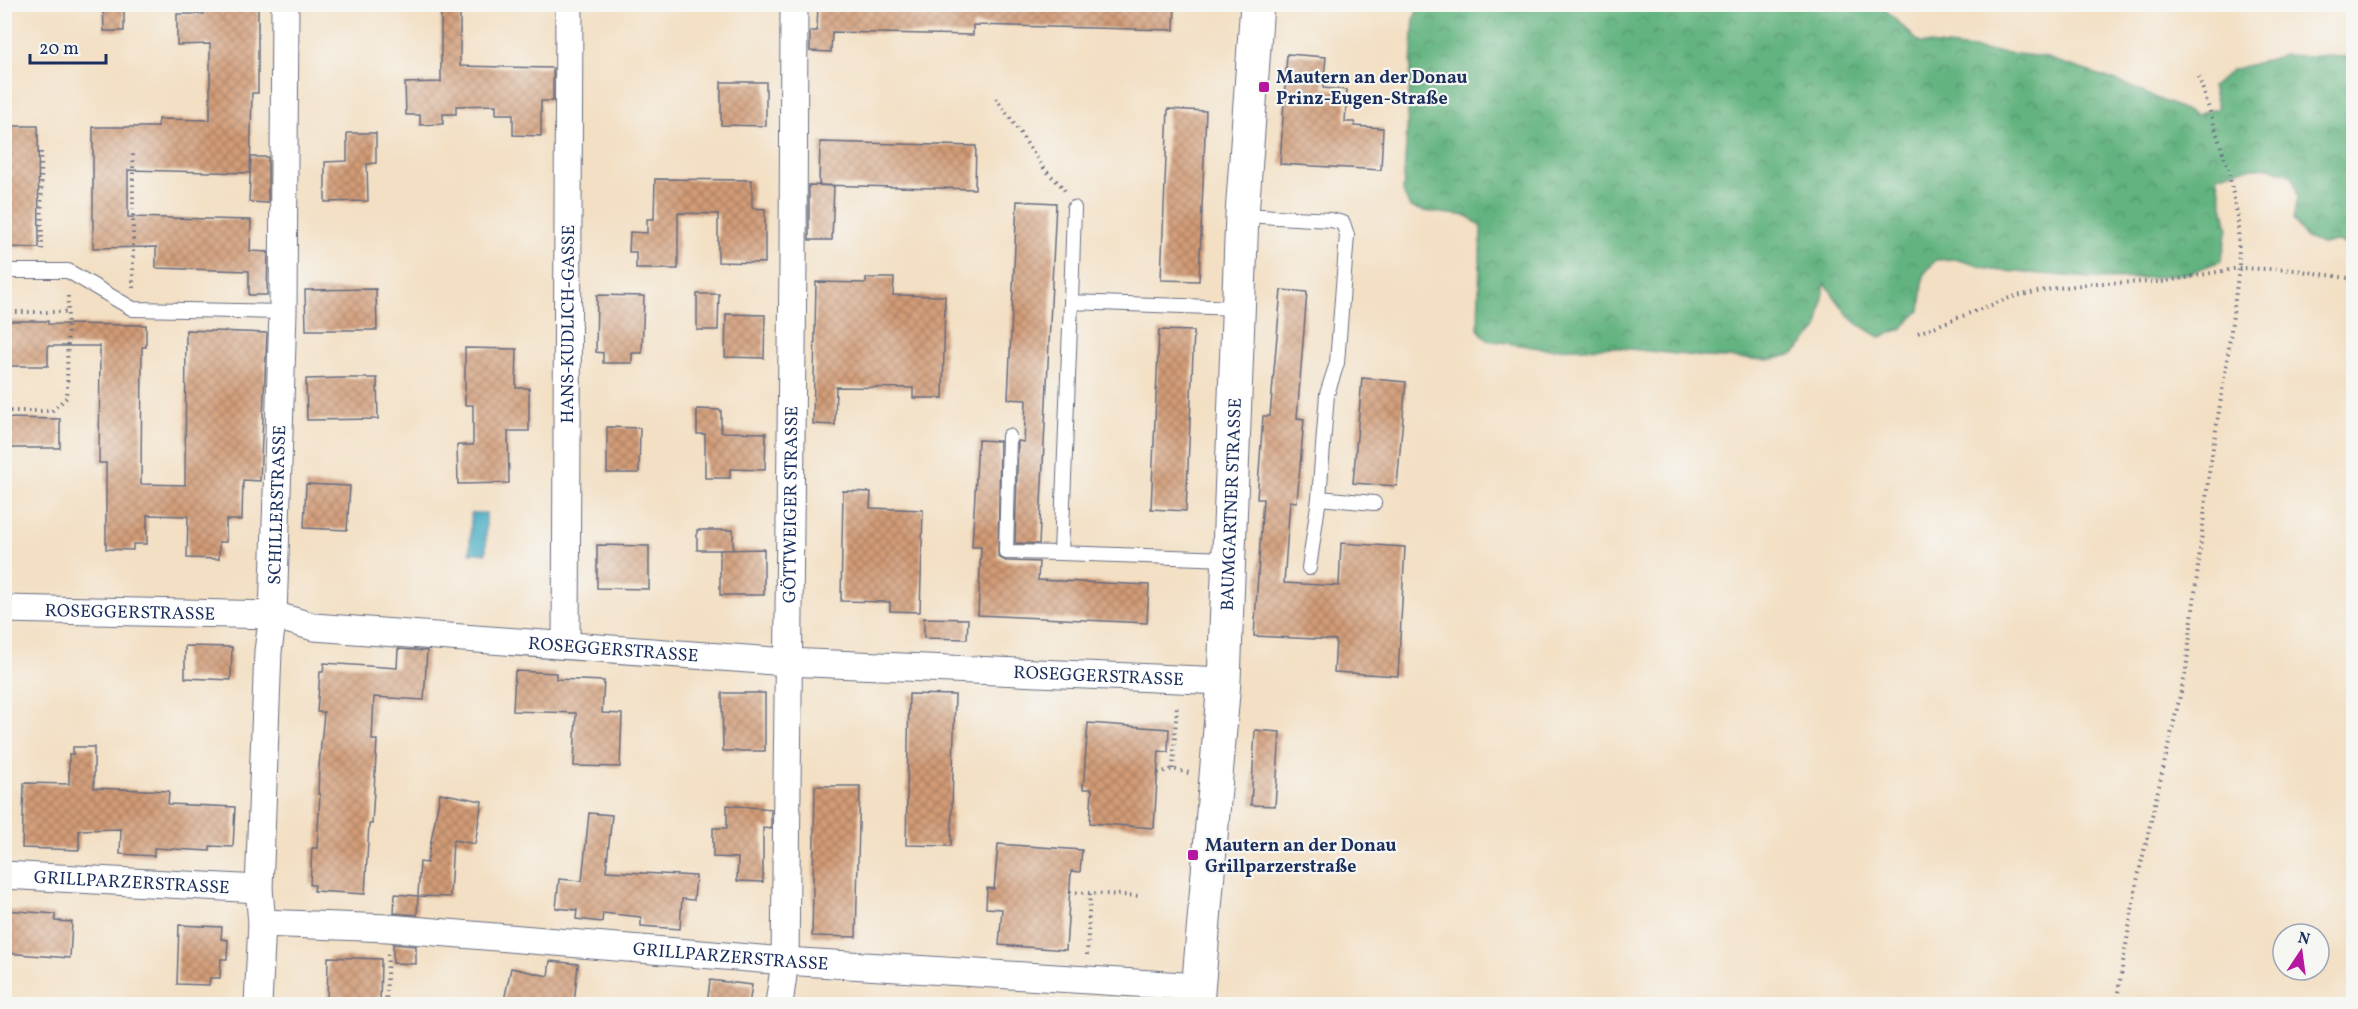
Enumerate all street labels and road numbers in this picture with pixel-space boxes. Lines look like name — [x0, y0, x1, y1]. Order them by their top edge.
street label: HANS-KUDLICH-GASSE — [556, 224, 582, 423]
street label: BAUMGARTNER STRASSE — [1216, 397, 1249, 611]
street label: GÖTTWEIGER STRASSE — [778, 405, 805, 603]
street label: SCHILLERSTRASSE — [263, 424, 293, 585]
street label: ROSEGGERSTRASSE — [44, 599, 216, 628]
street label: ROSEGGERSTRASSE — [527, 632, 700, 669]
street label: ROSEGGERSTRASSE — [1013, 661, 1185, 693]
street label: GRILLPARZERSTRASSE — [33, 866, 230, 901]
street label: GRILLPARZERSTRASSE — [632, 937, 829, 978]

